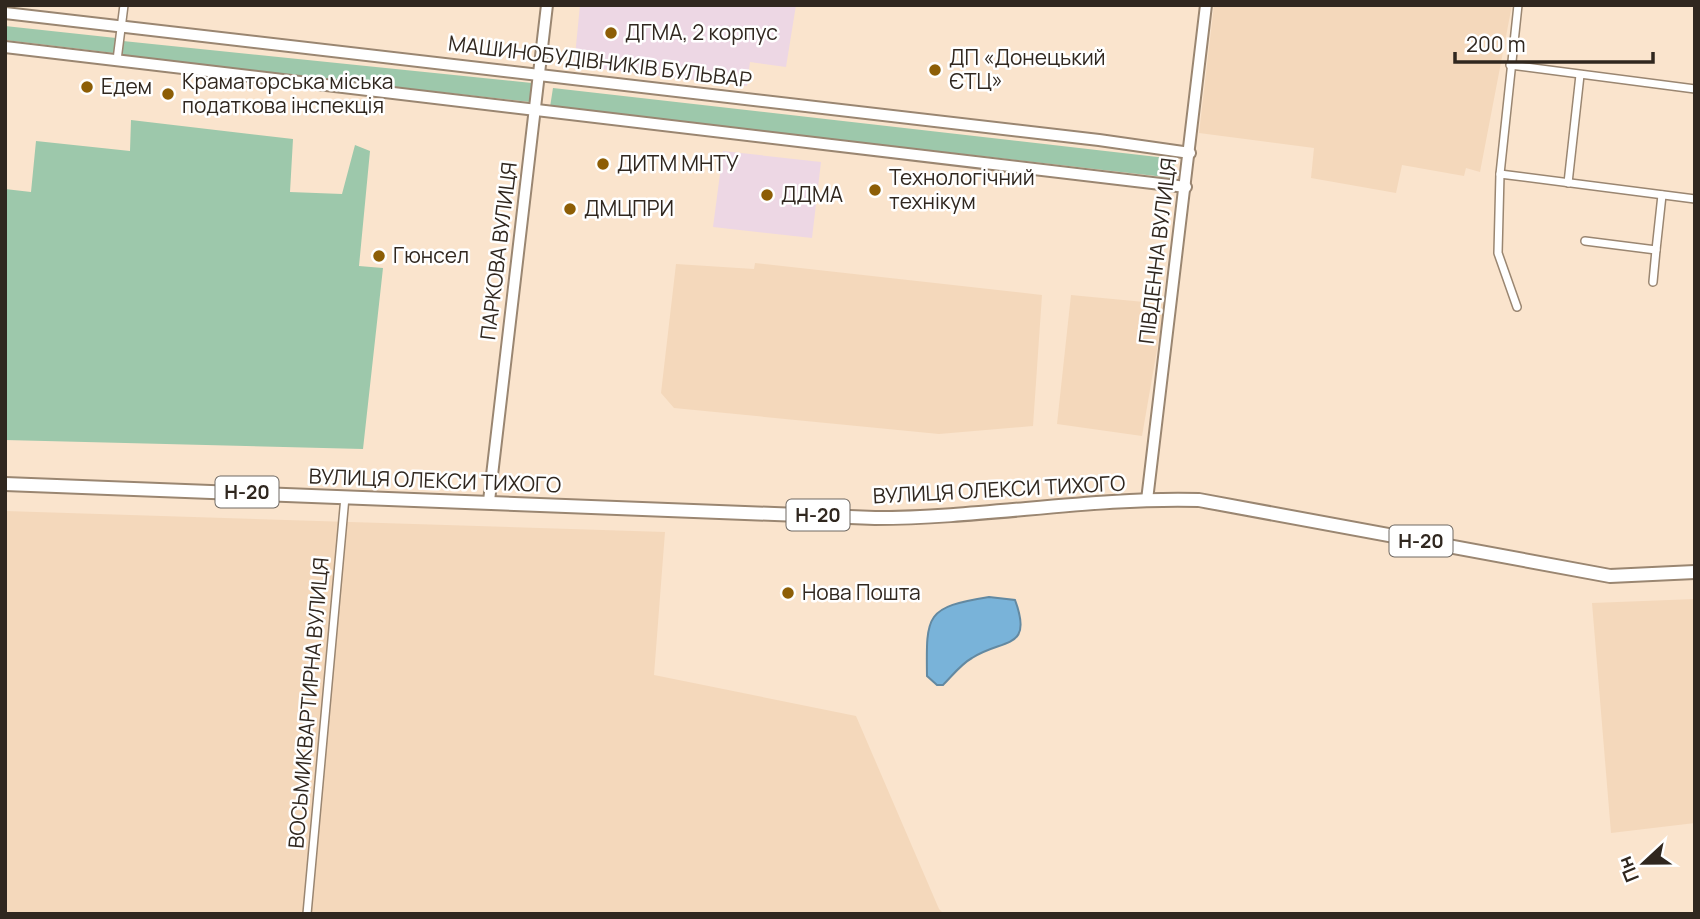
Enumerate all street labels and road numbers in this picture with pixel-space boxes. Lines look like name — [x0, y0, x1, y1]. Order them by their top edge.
street label: МАШИНОБУДІВНИКІВ БУЛЬВАР — [447, 29, 754, 94]
street label: ПІВДЕННА ВУЛИЦЯ — [1132, 156, 1182, 345]
street label: ПАРКОВА ВУЛИЦЯ — [473, 160, 523, 341]
street label: ВУЛИЦЯ ОЛЕКСИ ТИХОГО — [308, 462, 562, 498]
street label: ВУЛИЦЯ ОЛЕКСИ ТИХОГО — [872, 468, 1126, 510]
road number: Н-20 — [216, 477, 278, 508]
road number: Н-20 — [786, 500, 850, 530]
road number: Н-20 — [1390, 526, 1452, 556]
street label: ВОСЬМИКВАРТИРНА ВУЛИЦЯ — [281, 556, 335, 850]

